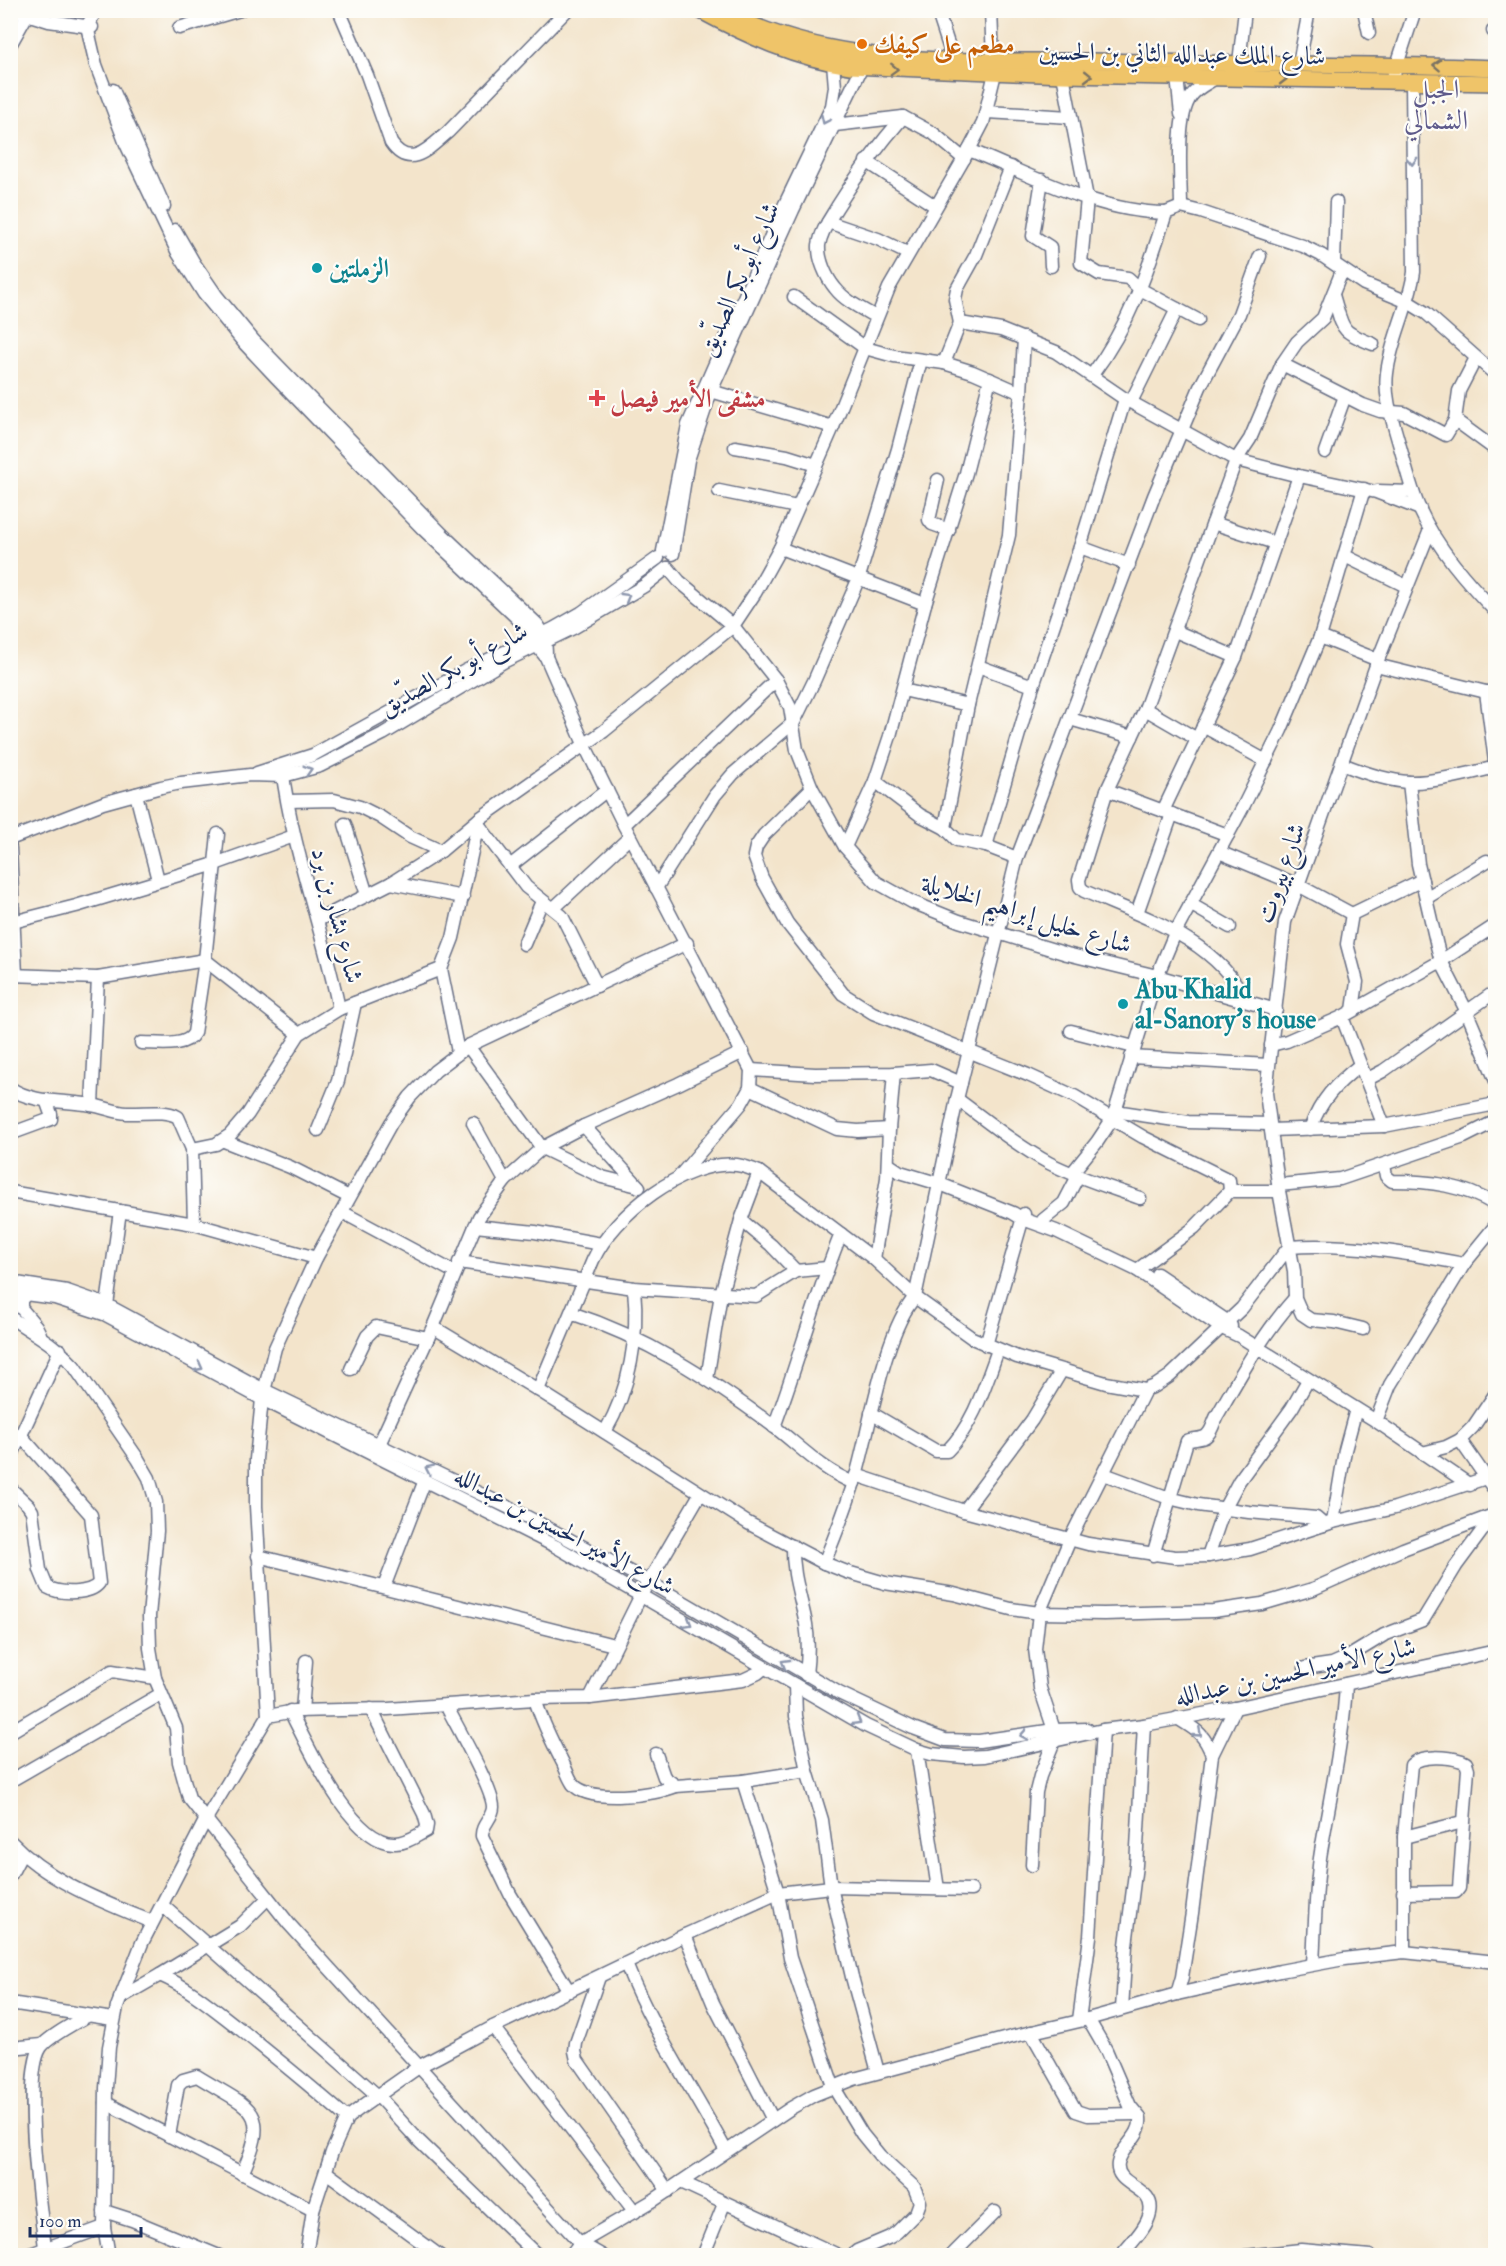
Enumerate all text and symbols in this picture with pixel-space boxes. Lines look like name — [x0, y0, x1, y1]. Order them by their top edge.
place label: مطعم على كيفك — [874, 29, 1015, 68]
street label: شارع الملك عبدالله الثاني بن الحسين — [1038, 35, 1326, 78]
marker: مطعم على كيفك — [855, 37, 869, 51]
one-way arrow — [1433, 59, 1442, 72]
one-way arrow — [889, 62, 898, 75]
one-way arrow — [1084, 69, 1093, 82]
one-way arrow — [1279, 73, 1288, 85]
district label: الجبل الشمالي — [1404, 73, 1468, 142]
one-way arrow — [820, 114, 832, 125]
one-way arrow — [1406, 156, 1418, 165]
street label: شارع أبو بكر الصدّيق — [688, 196, 792, 364]
place label: الزملتين — [329, 253, 389, 285]
marker: الزملتين — [310, 261, 324, 275]
place label: مشفى الأمير فيصل — [610, 379, 766, 418]
marker: مشفى الأمير فيصل — [588, 389, 606, 407]
one-way arrow — [620, 592, 630, 604]
street label: شارع أبو بكر الصدّيق — [372, 612, 536, 727]
one-way arrow — [302, 765, 313, 777]
street label: شارع بيروت — [1249, 819, 1318, 929]
street label: شارع بشار بن برد — [299, 844, 371, 988]
street label: شارع خليل إبراهيم الخلايلة — [913, 866, 1136, 970]
place label: Abu Khalid al-Sanory's house — [1134, 974, 1316, 1037]
marker: Abu Khalid al-Sanory's house — [1116, 997, 1130, 1011]
one-way arrow — [193, 1360, 203, 1371]
street label: شارع الأمير الحسين بن عبدالله — [446, 1456, 682, 1607]
one-way arrow — [425, 1465, 436, 1476]
one-way arrow — [682, 1616, 692, 1627]
street label: شارع الأمير الحسين بن عبدالله — [1171, 1628, 1420, 1718]
one-way arrow — [781, 1658, 791, 1670]
one-way arrow — [851, 1713, 861, 1725]
one-way arrow — [1192, 1726, 1202, 1737]
one-way arrow — [1020, 1729, 1029, 1741]
scale bar — [30, 2200, 141, 2238]
text: 100 m — [39, 2210, 82, 2233]

